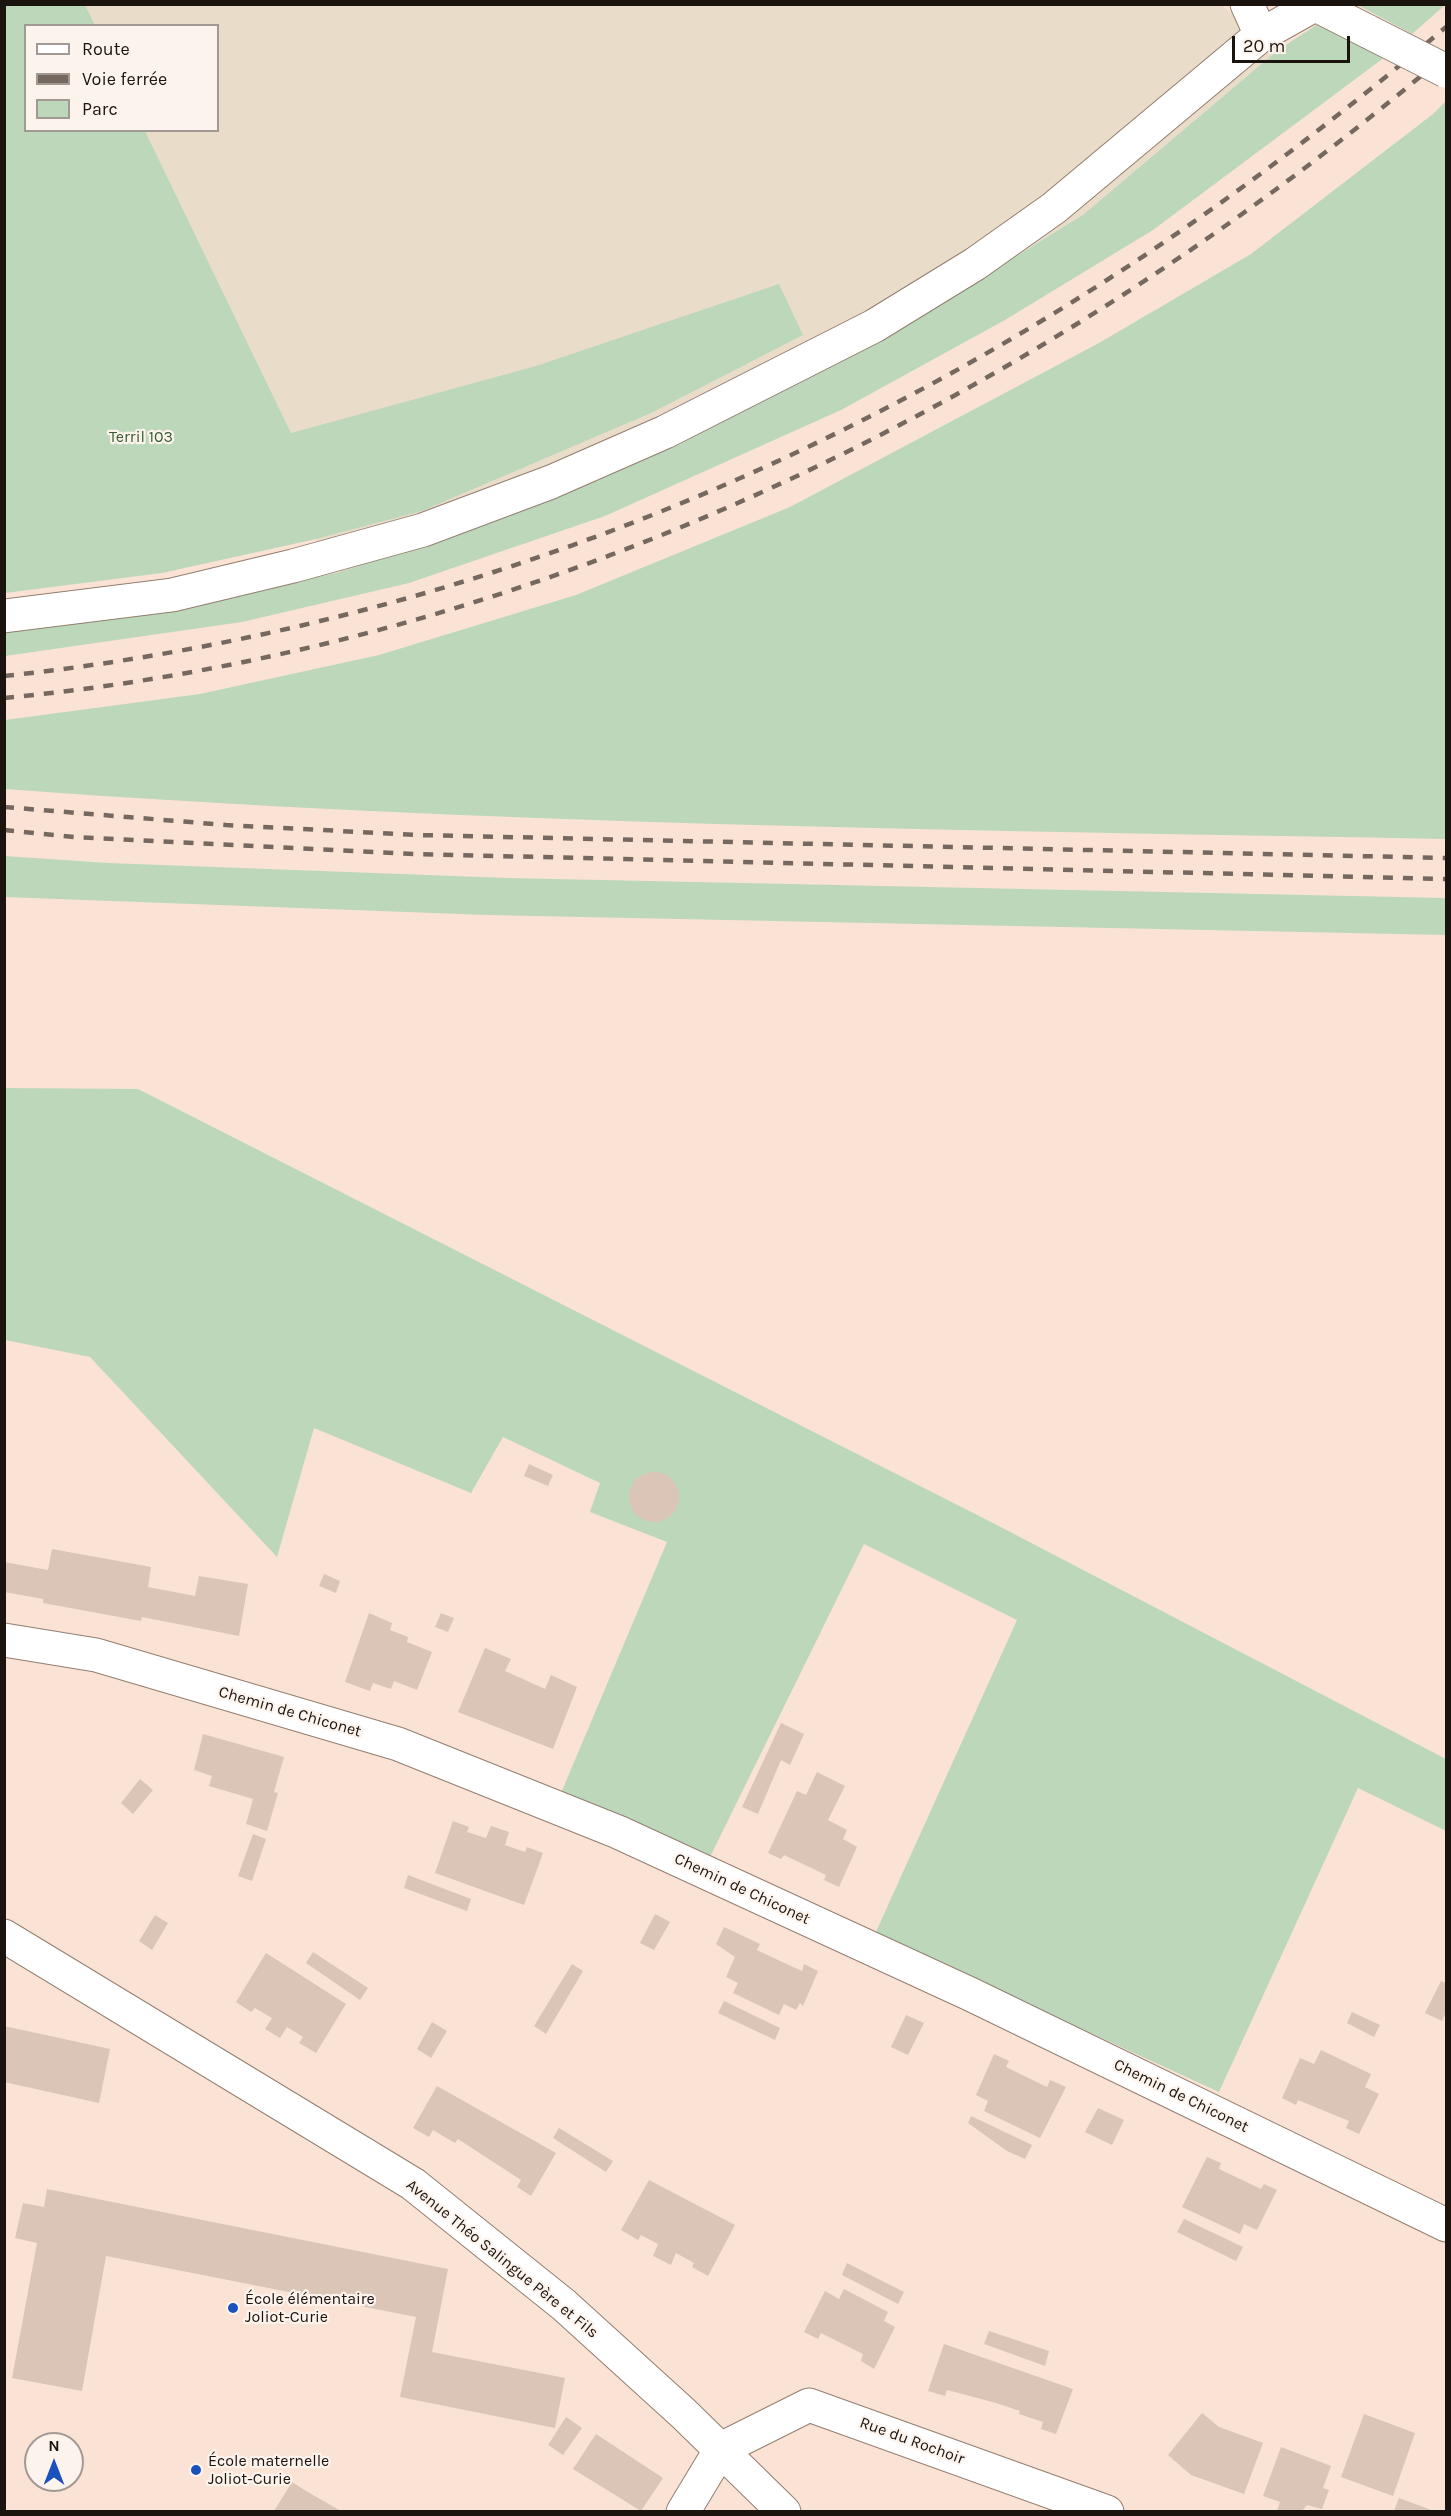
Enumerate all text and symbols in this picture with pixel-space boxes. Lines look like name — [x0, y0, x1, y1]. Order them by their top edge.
legend — [24, 24, 219, 132]
scale bar — [1235, 24, 1354, 62]
text: 20 m — [1243, 35, 1285, 57]
text: Route — [82, 38, 130, 60]
text: Voie ferrée — [82, 68, 167, 90]
text: Parc — [82, 98, 118, 120]
park label: Terril 103 — [109, 427, 173, 447]
street label: Chemin de Chiconet — [216, 1682, 364, 1742]
street label: Chemin de Chiconet — [671, 1849, 813, 1929]
street label: Chemin de Chiconet — [1111, 2055, 1251, 2137]
street label: Avenue Théo Salingue Père et Fils — [402, 2175, 602, 2343]
place label: École élémentaire Joliot-Curie — [245, 2289, 375, 2327]
marker: École élémentaire Joliot-Curie — [226, 2301, 240, 2315]
street label: Rue du Rochoir — [857, 2413, 967, 2469]
north arrow — [24, 2432, 84, 2492]
text: N — [48, 2436, 60, 2455]
place label: École maternelle Joliot-Curie — [208, 2451, 329, 2489]
marker: École maternelle Joliot-Curie — [189, 2463, 203, 2477]

